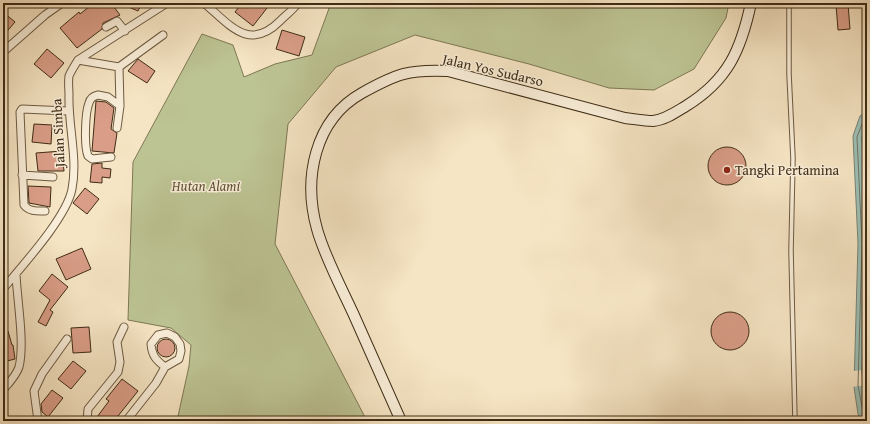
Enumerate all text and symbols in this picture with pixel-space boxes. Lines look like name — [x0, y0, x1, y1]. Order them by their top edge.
street label: Jalan Yos Sudarso — [439, 48, 545, 91]
street label: Jalan Simba — [46, 98, 70, 170]
place label: Tangki Pertamina — [735, 160, 840, 180]
marker: Tangki Pertamina — [722, 165, 732, 175]
park label: Hutan Alami — [171, 176, 241, 196]

